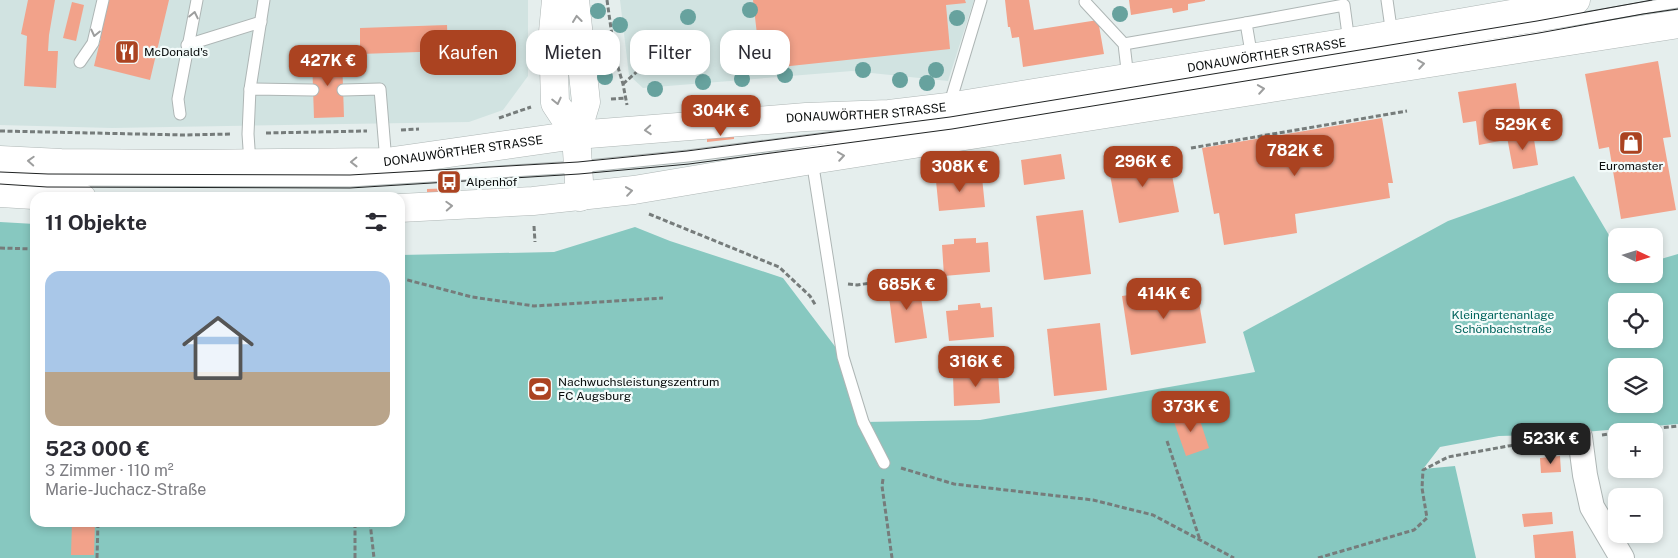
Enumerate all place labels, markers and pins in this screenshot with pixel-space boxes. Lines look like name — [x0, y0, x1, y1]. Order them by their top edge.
restaurant icon: McDonald's — [114, 39, 140, 65]
pin: 427K € — [287, 44, 369, 87]
place label: McDonald's — [144, 45, 208, 59]
pin: 304K € — [680, 94, 762, 137]
pin: 529K € — [1482, 108, 1564, 151]
shop icon: Euromaster — [1618, 130, 1644, 156]
pin: 782K € — [1254, 134, 1336, 177]
pin: 296K € — [1102, 146, 1184, 188]
pin: 308K € — [919, 150, 1001, 193]
place label: Euromaster — [1599, 159, 1664, 173]
bus stop icon: Alpenhof — [436, 169, 462, 195]
place label: Alpenhof — [466, 175, 517, 189]
pin: 685K € — [866, 268, 948, 311]
pin: 414K € — [1123, 278, 1205, 320]
pin: 316K € — [935, 346, 1017, 388]
place label: Nachwuchsleistungszentrum FC Augsburg — [558, 375, 719, 403]
sports icon: Nachwuchsleistungszentrum FC Augsburg — [527, 376, 553, 402]
pin: 373K € — [1150, 390, 1232, 433]
pin: 523K € — [1510, 422, 1592, 465]

